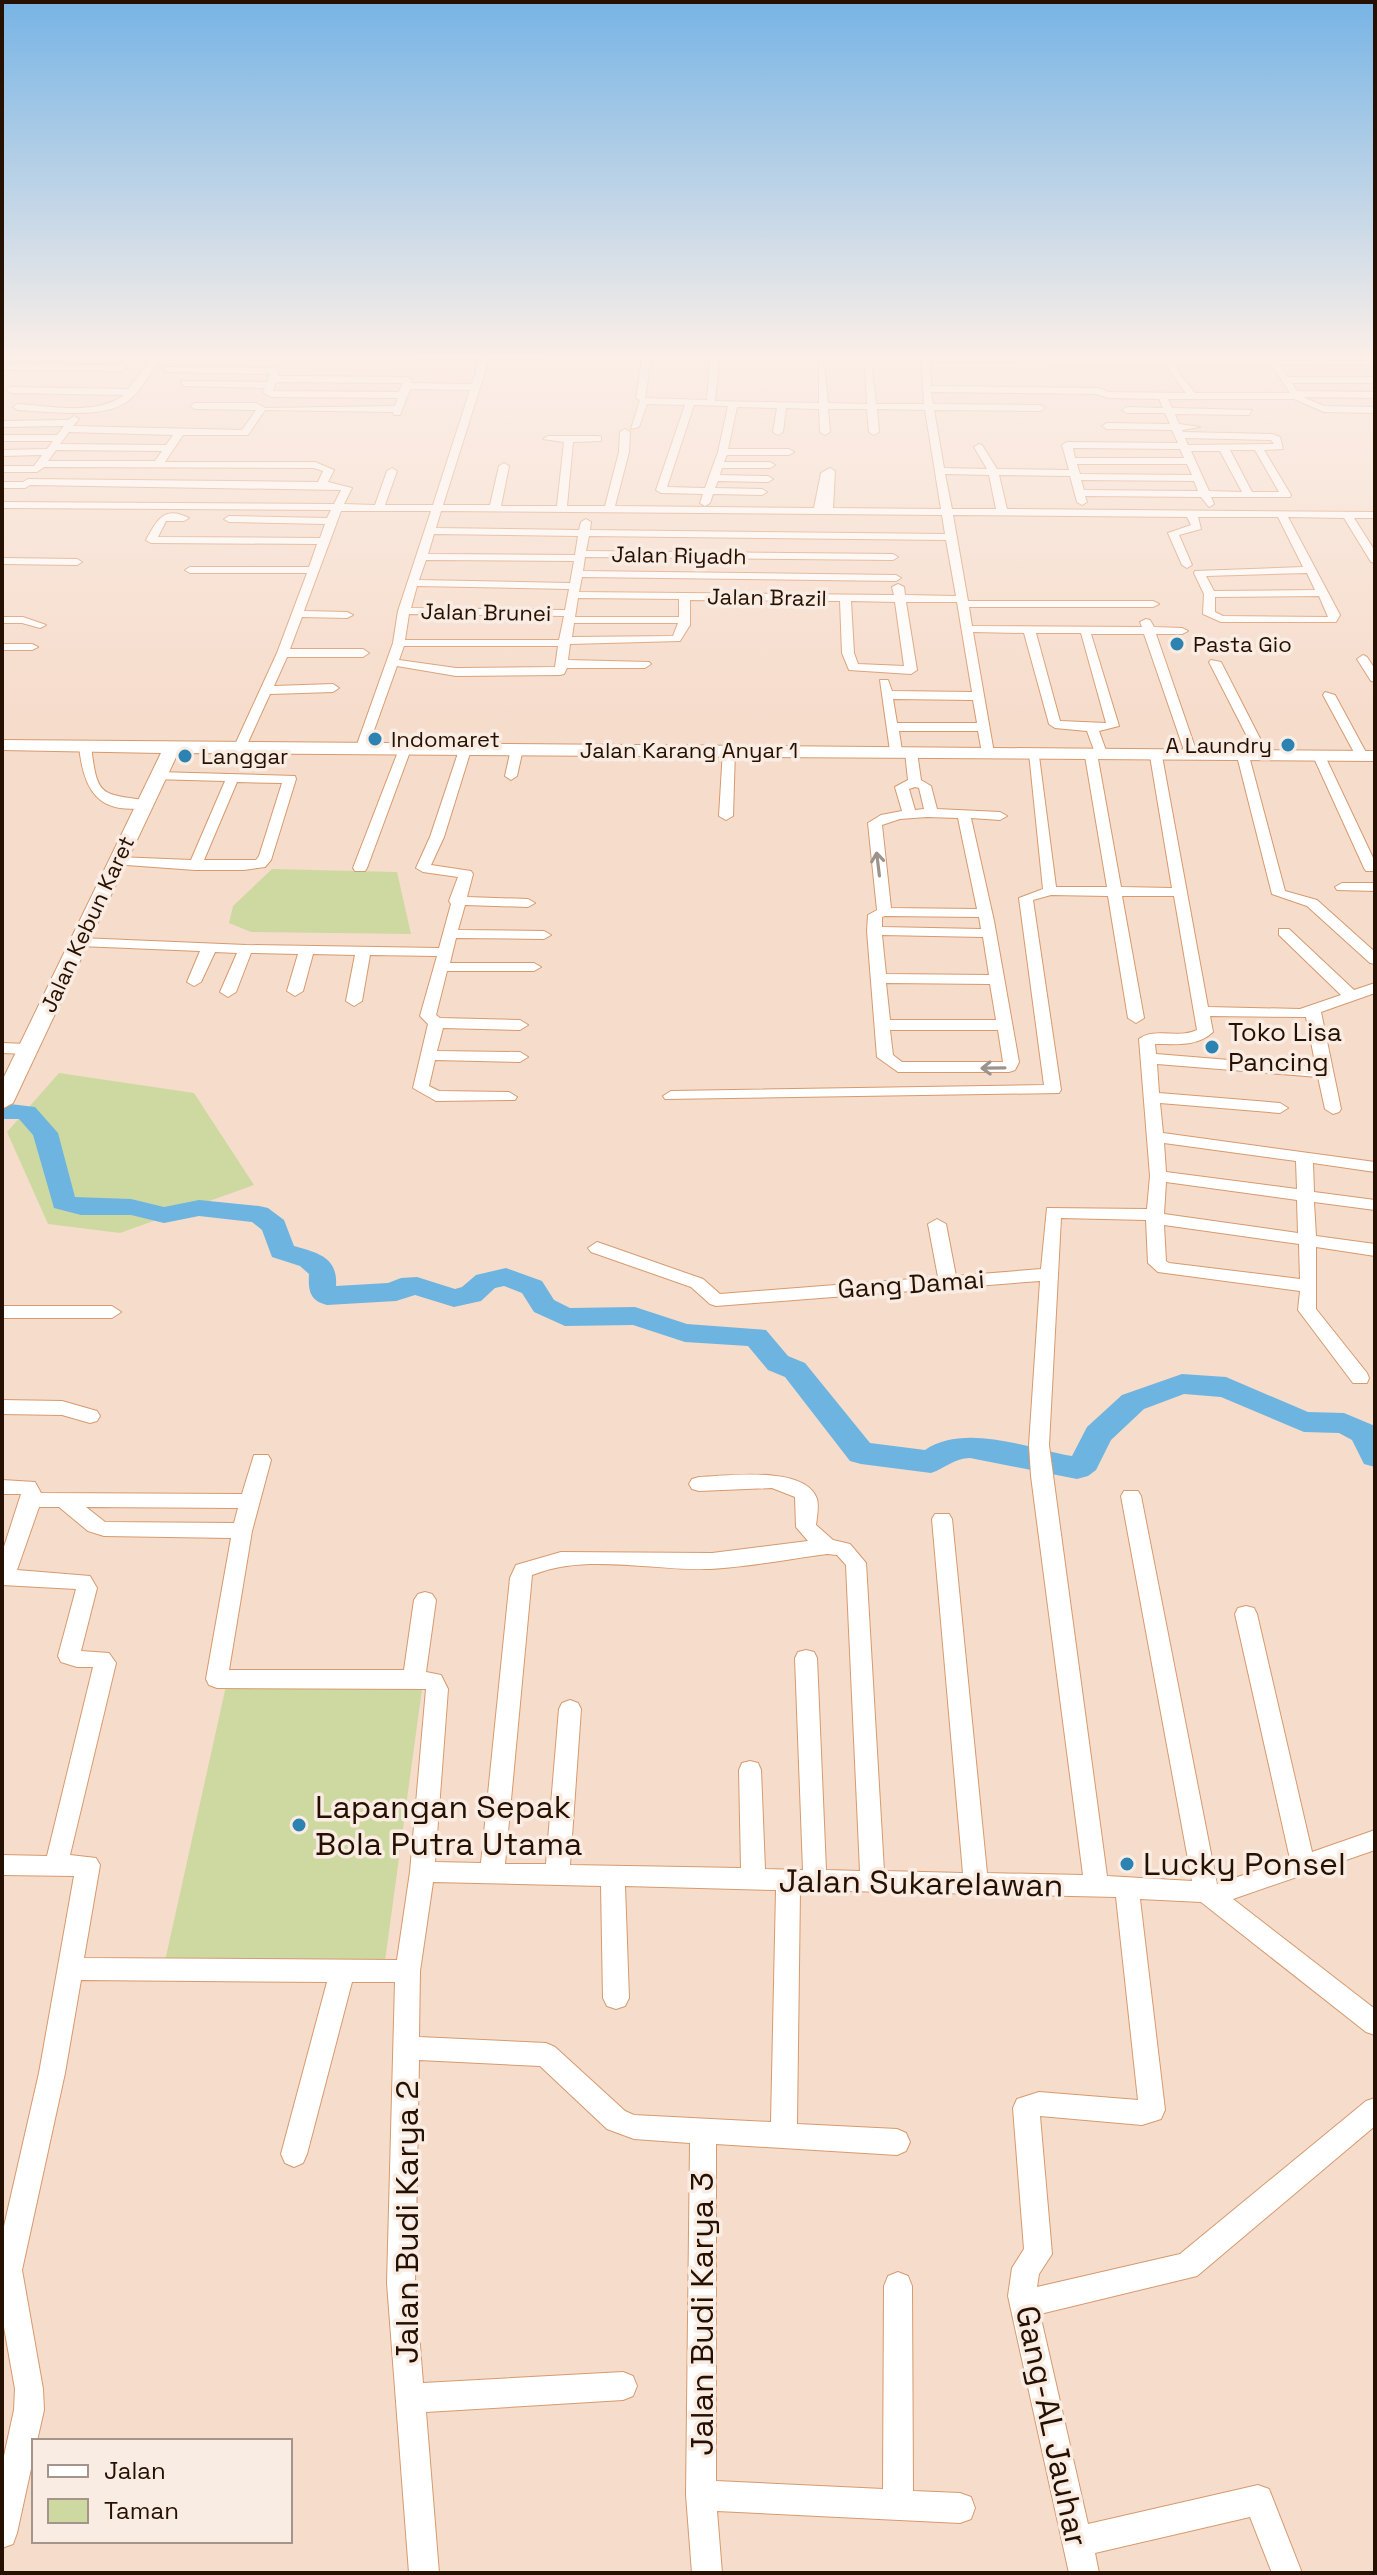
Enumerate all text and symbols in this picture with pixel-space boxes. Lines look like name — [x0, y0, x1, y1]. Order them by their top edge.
street label: Jalan Riyadh — [611, 540, 747, 570]
street label: Jalan Brazil — [707, 582, 827, 612]
street label: Jalan Brunei — [420, 597, 552, 627]
place label: Pasta Gio — [1193, 630, 1292, 658]
marker: Pasta Gio — [1168, 635, 1186, 653]
place label: Indomaret — [391, 725, 500, 753]
marker: Indomaret — [366, 730, 384, 748]
place label: A Laundry — [1166, 731, 1272, 759]
street label: Jalan Karang Anyar 1 — [580, 736, 798, 764]
marker: A Laundry — [1279, 736, 1297, 754]
place label: Langgar — [201, 742, 288, 770]
marker: Langgar — [176, 747, 194, 765]
street label: Jalan Kebun Karet — [34, 831, 140, 1017]
one-way arrow — [871, 851, 886, 877]
place label: Toko Lisa Pancing — [1228, 1015, 1342, 1079]
marker: Toko Lisa Pancing — [1203, 1038, 1221, 1056]
one-way arrow — [980, 1060, 1007, 1076]
street label: Gang Damai — [836, 1262, 986, 1306]
place label: Lapangan Sepak Bola Putra Utama — [315, 1787, 582, 1864]
marker: Lapangan Sepak Bola Putra Utama — [290, 1816, 308, 1834]
place label: Lucky Ponsel — [1143, 1844, 1346, 1884]
marker: Lucky Ponsel — [1118, 1855, 1136, 1873]
street label: Jalan Sukarelawan — [778, 1861, 1064, 1905]
street label: Jalan Budi Karya 2 — [387, 2080, 427, 2364]
street label: Jalan Budi Karya 3 — [682, 2172, 722, 2456]
street label: Gang-AL Jauhar — [1007, 2302, 1097, 2550]
legend — [32, 2439, 292, 2543]
text: Jalan — [104, 2455, 166, 2486]
text: Taman — [104, 2495, 179, 2526]

